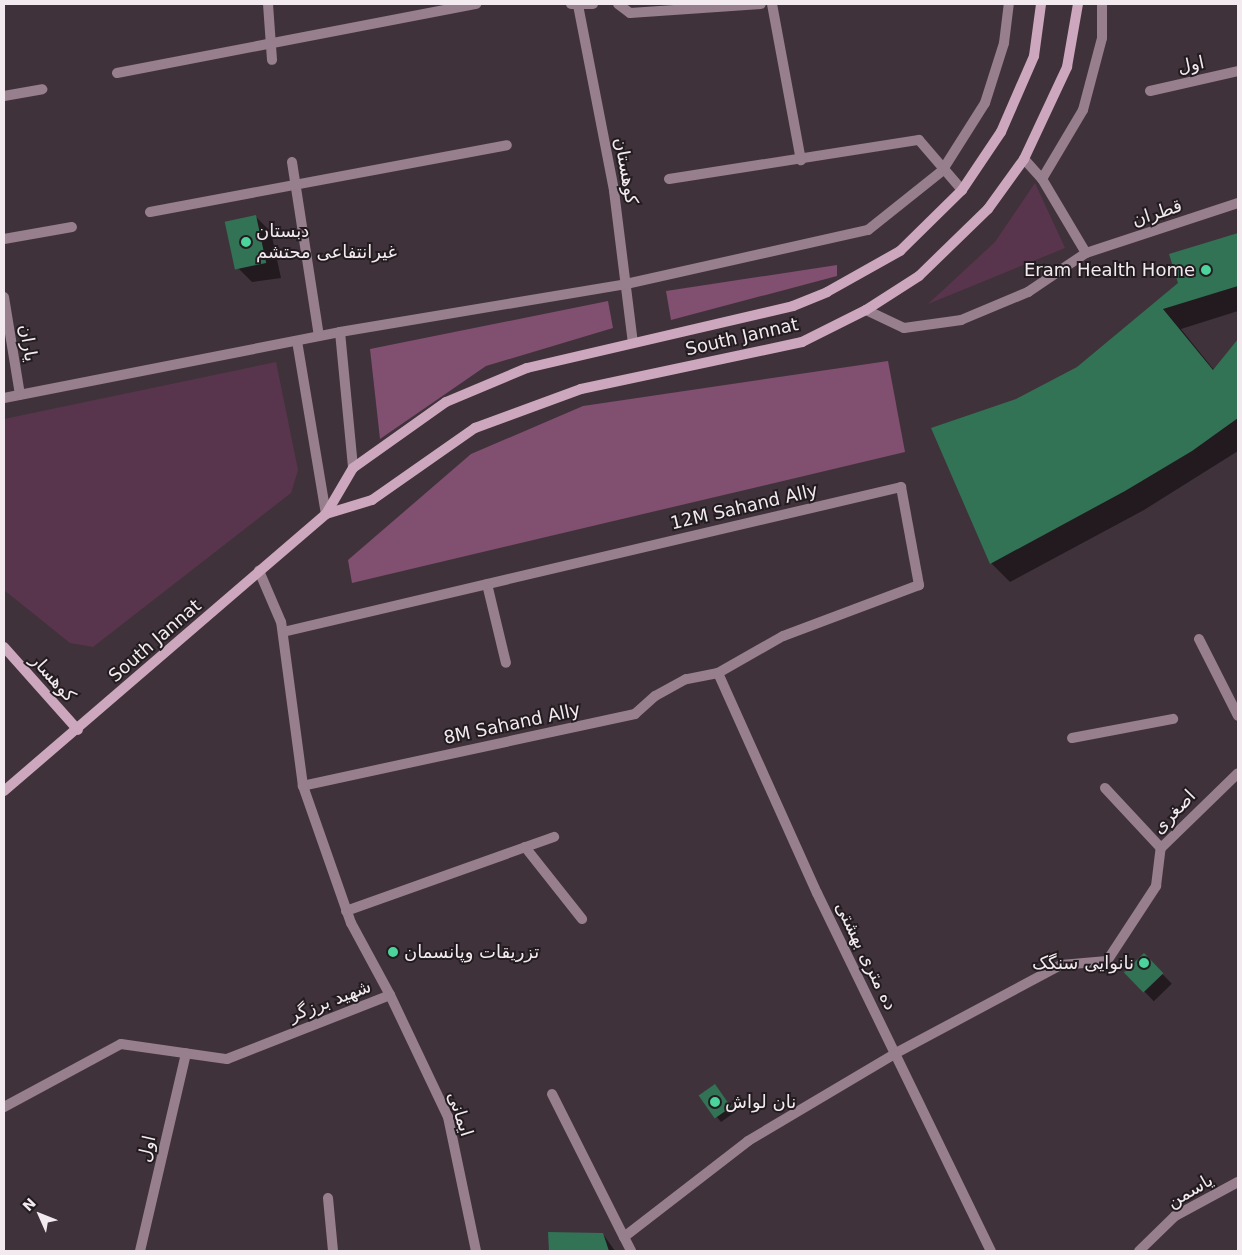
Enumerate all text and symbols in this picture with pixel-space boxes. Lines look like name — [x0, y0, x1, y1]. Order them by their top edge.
street label: اول — [1176, 52, 1206, 78]
street label: کوهستان — [609, 136, 643, 206]
street label: قطران — [1129, 195, 1185, 231]
place label: دبستان غیرانتفاعی محتشم — [256, 221, 397, 264]
marker: دبستان غیرانتفاعی محتشم — [240, 236, 252, 248]
place label: Eram Health Home — [1024, 259, 1195, 281]
marker: Eram Health Home — [1199, 263, 1213, 277]
street label: South Jannat — [683, 314, 801, 360]
street label: یاران — [14, 323, 42, 363]
street label: 12M Sahand Ally — [668, 480, 820, 534]
street label: South Jannat — [104, 595, 206, 687]
street label: کوهسار — [26, 649, 80, 707]
street label: 8M Sahand Ally — [442, 699, 582, 749]
street label: اصغری — [1148, 785, 1200, 839]
street label: ده متری بهشتی — [830, 898, 902, 1014]
place label: تزریقات وپانسمان — [404, 941, 539, 963]
marker: تزریقات وپانسمان — [386, 945, 400, 959]
place label: نانوایی سنگک — [1032, 952, 1134, 974]
marker: نانوایی سنگک — [1138, 957, 1150, 969]
street label: شهید برزگر — [286, 975, 374, 1027]
street label: ایمانی — [443, 1089, 477, 1139]
place label: نان لواش — [725, 1091, 796, 1113]
marker: نان لواش — [709, 1096, 721, 1108]
street label: اول — [133, 1134, 161, 1164]
street label: یاسمن — [1163, 1169, 1217, 1213]
north arrow — [15, 1190, 65, 1240]
text: N — [19, 1195, 39, 1214]

